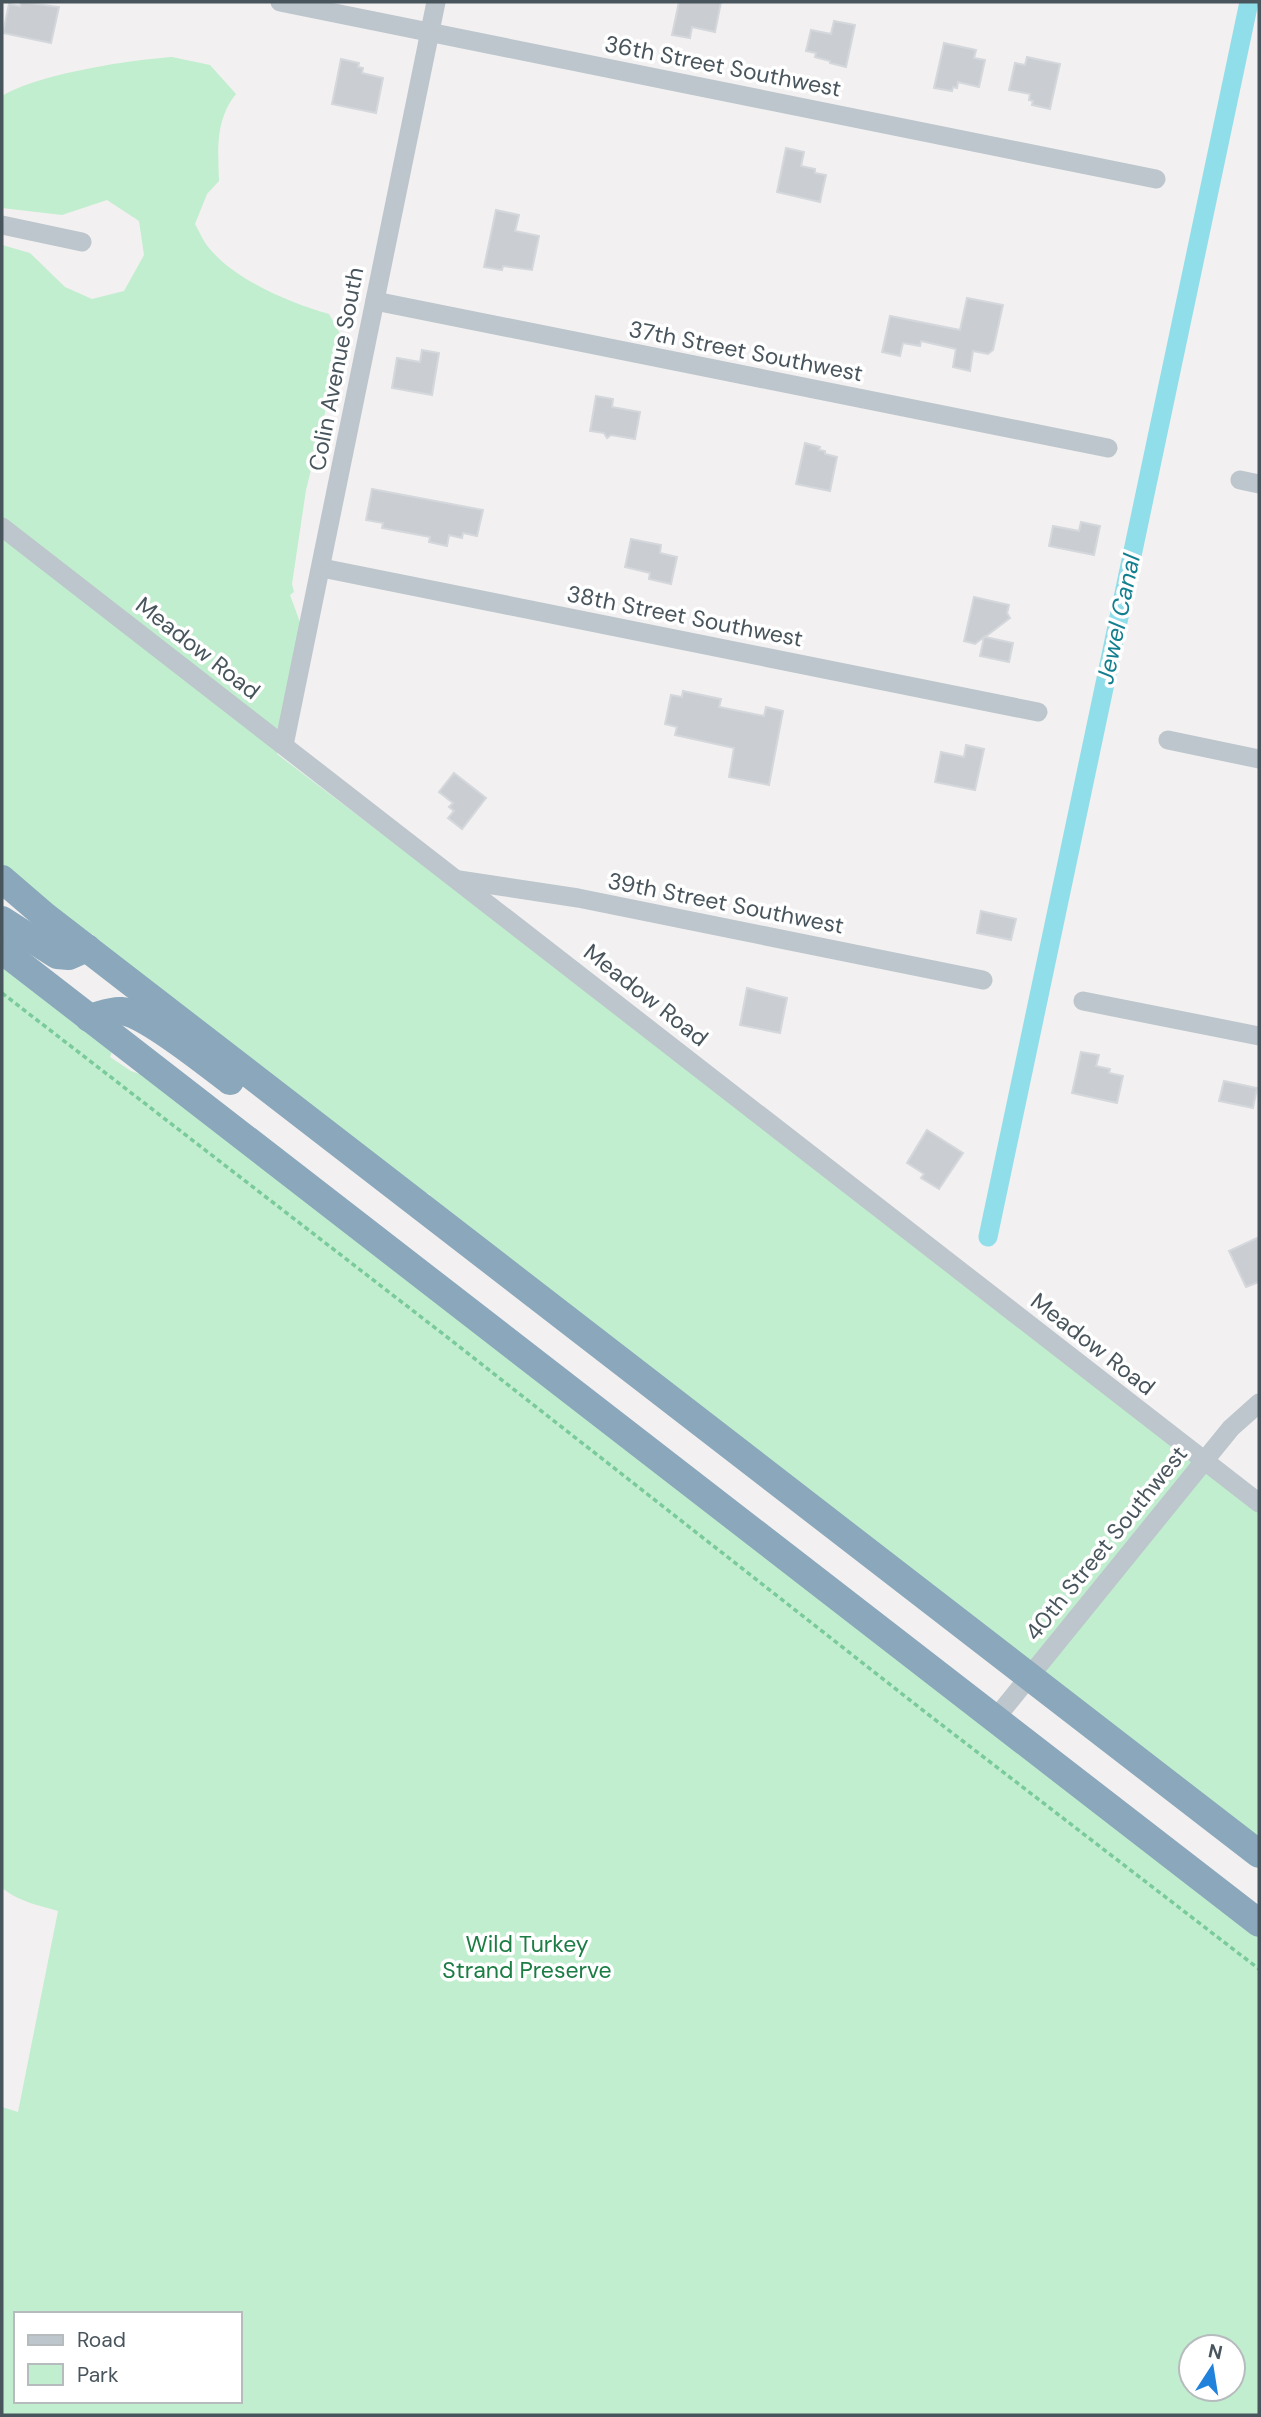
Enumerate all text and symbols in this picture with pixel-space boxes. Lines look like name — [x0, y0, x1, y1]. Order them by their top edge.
street label: 36th Street Southwest — [602, 28, 844, 104]
street label: Colin Avenue South — [302, 265, 370, 473]
street label: 37th Street Southwest — [626, 314, 866, 388]
water label: Jewel Canal — [1089, 551, 1147, 687]
street label: 38th Street Southwest — [564, 578, 806, 654]
street label: Meadow Road — [130, 590, 266, 706]
street label: 39th Street Southwest — [606, 865, 846, 941]
street label: Meadow Road — [578, 937, 714, 1053]
street label: Meadow Road — [1025, 1286, 1161, 1402]
street label: 40th Street Southwest — [1018, 1440, 1194, 1646]
park label: Wild Turkey Strand Preserve — [442, 1929, 612, 1985]
legend — [14, 2312, 242, 2403]
text: Road — [77, 2326, 126, 2354]
north arrow — [1177, 2333, 1247, 2403]
text: N — [1206, 2338, 1225, 2366]
text: Park — [77, 2361, 119, 2389]

